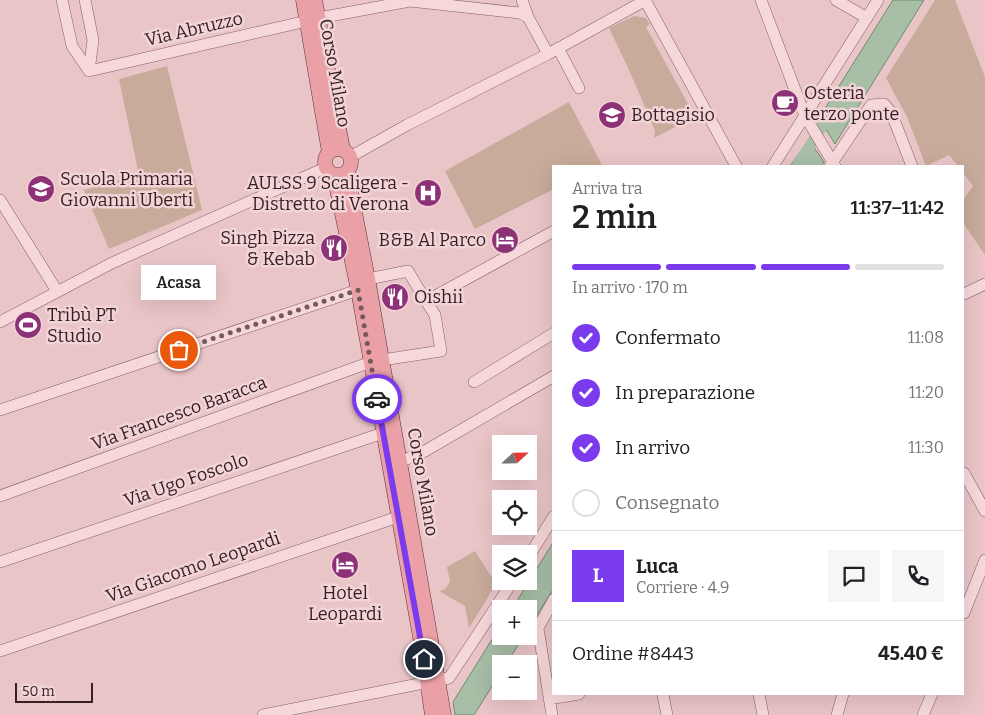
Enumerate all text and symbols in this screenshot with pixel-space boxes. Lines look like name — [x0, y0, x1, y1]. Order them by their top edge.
street label: Via Abruzzo — [143, 7, 245, 51]
street label: Corso Milano — [315, 17, 355, 129]
place label: Osteria terzo ponte — [804, 82, 899, 125]
cafe icon: Osteria terzo ponte — [770, 88, 800, 118]
school or university icon: Bottagisio — [597, 100, 627, 130]
place label: Bottagisio — [631, 104, 715, 126]
place label: Scuola Primaria Giovanni Uberti — [60, 168, 193, 211]
place label: AULSS 9 Scaligera - Distretto di Verona — [247, 172, 409, 215]
school or university icon: Scuola Primaria Giovanni Uberti — [26, 174, 56, 204]
hospital icon: AULSS 9 Scaligera - Distretto di Verona — [413, 178, 443, 208]
text: Arriva tra — [572, 179, 642, 198]
text: 11:37–11:42 — [850, 196, 944, 219]
text: 2 min — [572, 198, 657, 236]
hotel icon: B&B Al Parco — [490, 225, 520, 255]
place label: Singh Pizza & Kebab — [220, 227, 315, 270]
place label: B&B Al Parco — [379, 229, 486, 251]
restaurant icon: Singh Pizza & Kebab — [319, 233, 349, 263]
callout: Acasa — [142, 265, 216, 300]
text: Acasa — [156, 273, 201, 292]
text: In arrivo · 170 m — [572, 278, 688, 297]
restaurant icon: Oishii — [380, 282, 410, 312]
place label: Oishii — [414, 286, 463, 308]
place label: Tribù PT Studio — [47, 304, 117, 347]
sports icon: Tribù PT Studio — [13, 310, 43, 340]
icon: check — [572, 324, 600, 352]
text: Confermato — [615, 326, 721, 349]
text: 11:08 — [908, 328, 944, 347]
pin — [158, 329, 200, 371]
icon: bag — [165, 336, 193, 364]
street label: Via Francesco Baracca — [88, 371, 270, 455]
courier — [352, 374, 402, 424]
icon: check — [572, 379, 600, 407]
text: In preparazione — [615, 381, 755, 404]
text: 11:20 — [909, 383, 944, 402]
icon: car — [363, 385, 391, 413]
street label: Corso Milano — [403, 426, 443, 538]
icon: check — [572, 434, 600, 462]
north arrow — [492, 435, 538, 480]
map controls — [492, 435, 537, 700]
text: In arrivo — [615, 436, 690, 459]
text: 11:30 — [908, 438, 944, 457]
street label: Via Ugo Foscolo — [121, 448, 251, 512]
button: locate — [492, 490, 537, 535]
text: Consegnato — [615, 491, 720, 514]
street label: Via Giacomo Leopardi — [103, 527, 283, 607]
button: layers — [492, 545, 537, 590]
hotel icon: Hotel Leopardi — [330, 550, 360, 580]
button: chat — [828, 550, 880, 602]
button: phone — [892, 550, 944, 602]
text: Luca — [636, 555, 678, 578]
text: L — [593, 564, 603, 587]
text: Corriere · 4.9 — [636, 578, 729, 597]
place label: Hotel Leopardi — [308, 582, 382, 625]
button: + — [492, 600, 537, 645]
pin — [403, 638, 445, 680]
text: Ordine #8443 — [572, 642, 694, 665]
text: 45.40 € — [878, 642, 944, 665]
icon: home — [410, 645, 438, 673]
button: − — [492, 655, 537, 700]
scale bar — [15, 680, 92, 703]
text: 50 m — [22, 683, 55, 700]

